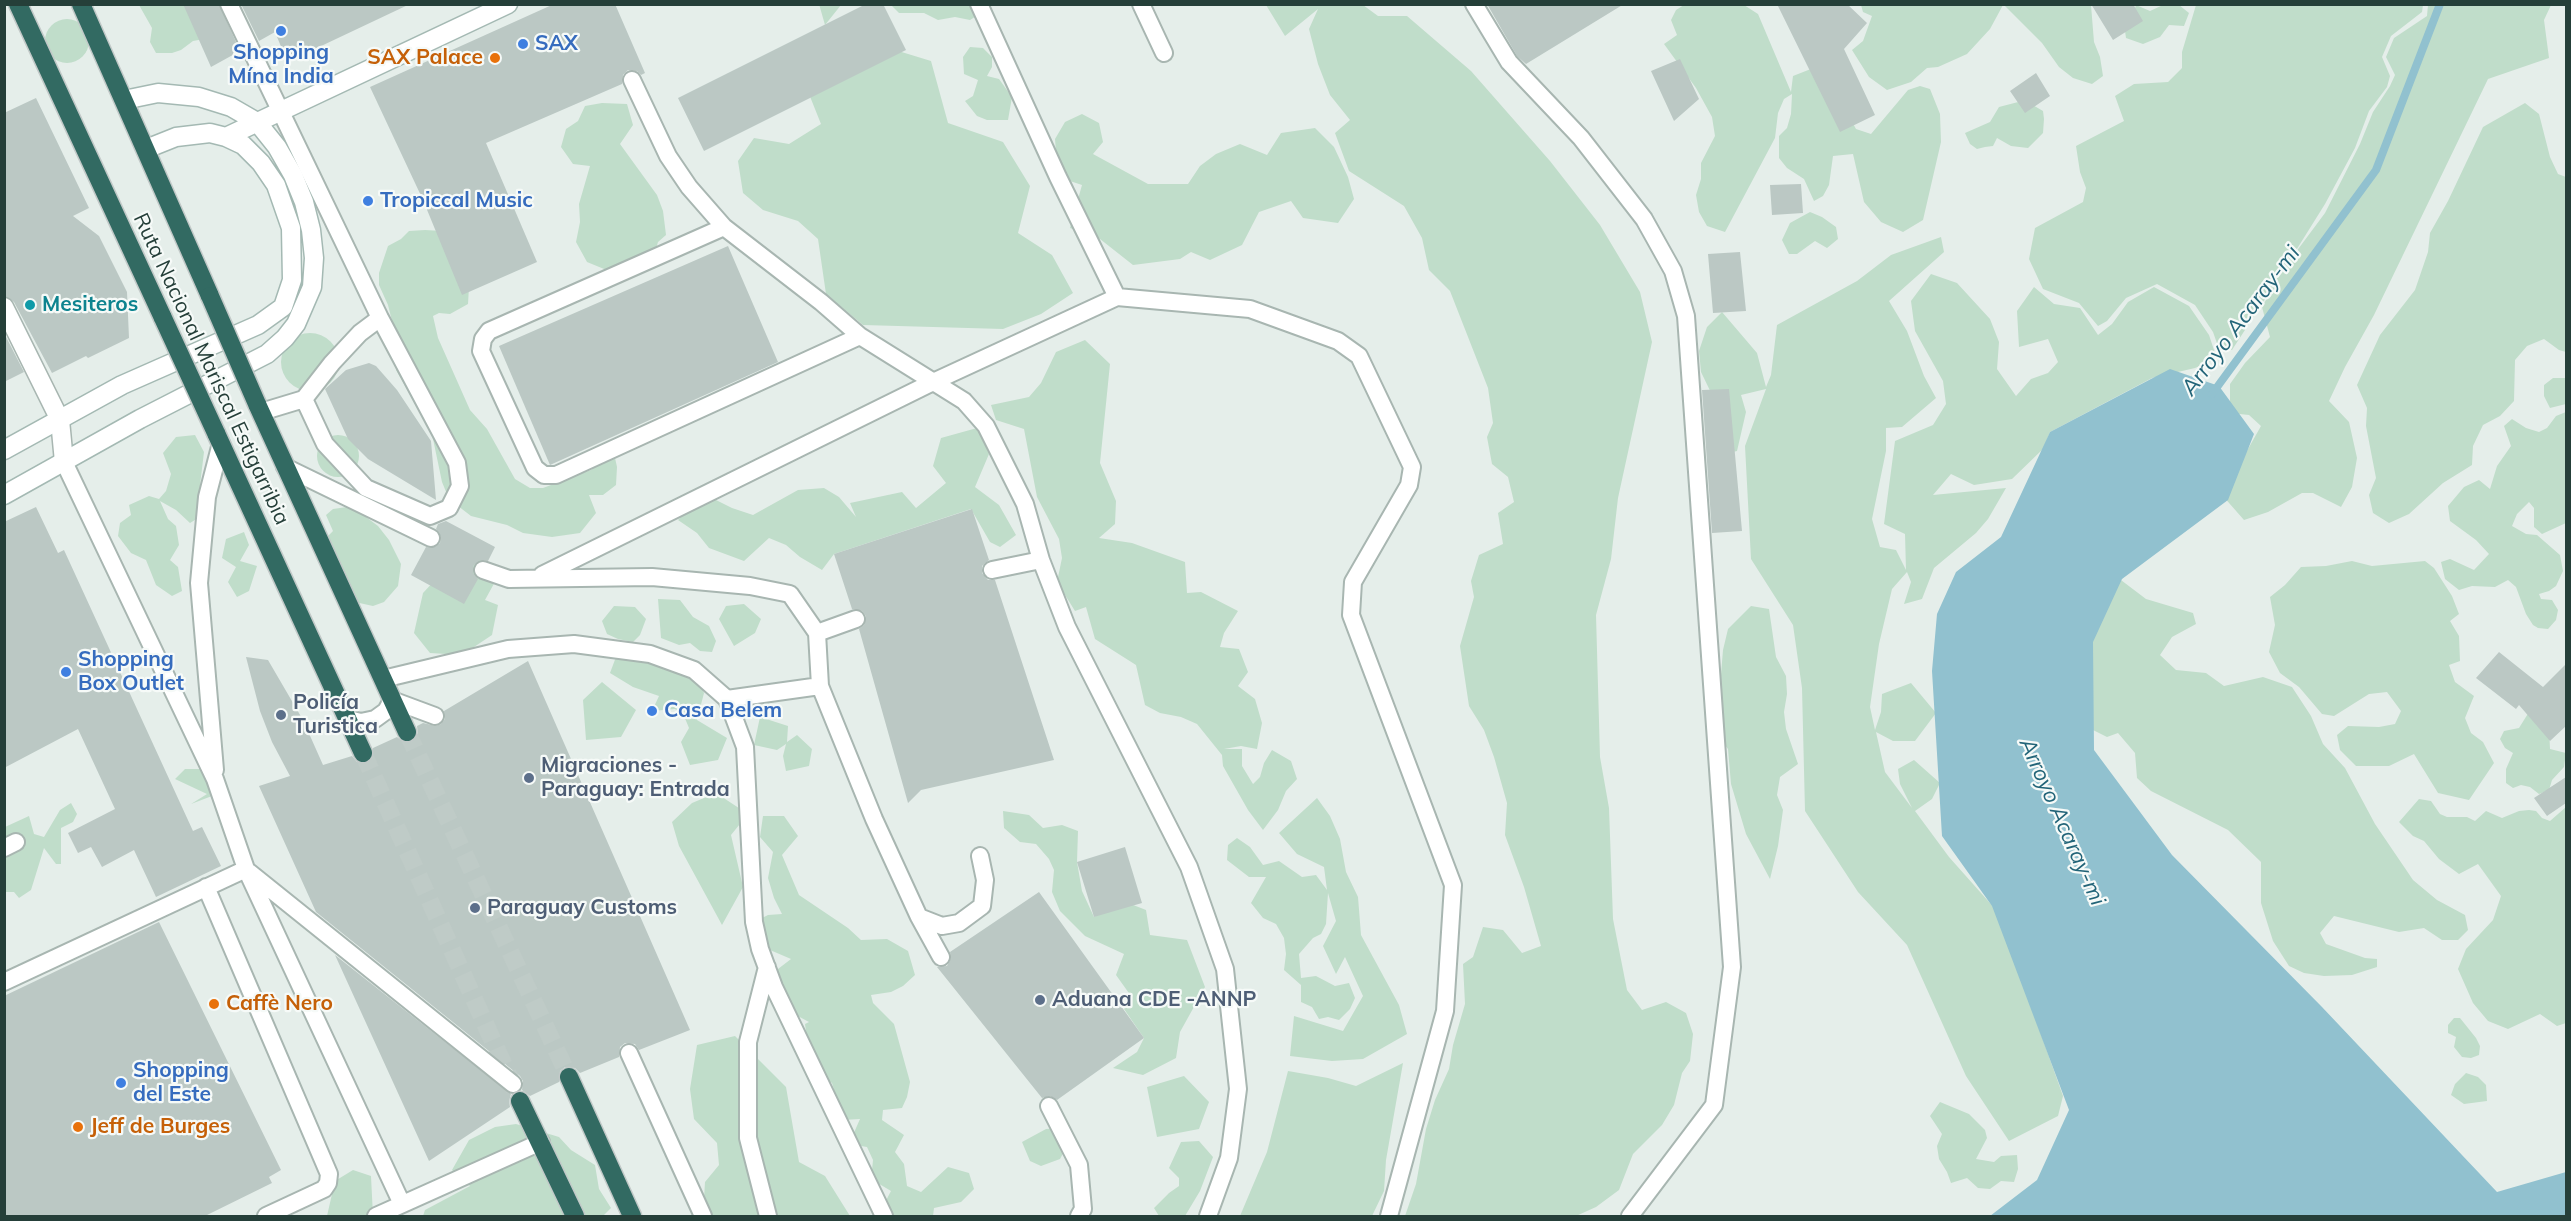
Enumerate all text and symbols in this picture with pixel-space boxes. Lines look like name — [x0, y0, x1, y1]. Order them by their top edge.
marker: Shopping Mína India — [274, 24, 288, 38]
place label: SAX — [535, 31, 578, 57]
marker: SAX — [516, 37, 530, 51]
place label: Shopping Mína India — [228, 40, 334, 90]
place label: SAX Palace — [367, 45, 483, 71]
marker: SAX Palace — [488, 51, 502, 65]
place label: Tropiccal Music — [380, 188, 533, 214]
marker: Tropiccal Music — [361, 194, 375, 208]
street label: Ruta Nacional Mariscal Estigarribia — [128, 209, 294, 529]
water label: Arroyo Acaray-mi — [2176, 241, 2306, 401]
place label: Mesiteros — [42, 292, 138, 318]
marker: Mesiteros — [23, 298, 37, 312]
place label: Shopping Box Outlet — [78, 647, 184, 697]
marker: Shopping Box Outlet — [59, 665, 73, 679]
place label: Policía Turistica — [293, 690, 378, 740]
place label: Casa Belem — [664, 698, 782, 724]
marker: Casa Belem — [645, 704, 659, 718]
marker: Policía Turistica — [274, 708, 288, 722]
water label: Arroyo Acaray-mi — [2013, 734, 2111, 910]
place label: Migraciones - Paraguay: Entrada — [541, 753, 730, 803]
marker: Migraciones - Paraguay: Entrada — [522, 771, 536, 785]
place label: Paraguay Customs — [487, 895, 677, 921]
marker: Paraguay Customs — [468, 901, 482, 915]
place label: Aduana CDE -ANNP — [1052, 987, 1257, 1013]
place label: Caffè Nero — [226, 991, 333, 1017]
marker: Aduana CDE -ANNP — [1033, 993, 1047, 1007]
marker: Caffè Nero — [207, 997, 221, 1011]
place label: Shopping del Este — [133, 1058, 229, 1108]
marker: Shopping del Este — [114, 1076, 128, 1090]
place label: Jeff de Burges — [90, 1114, 230, 1140]
marker: Jeff de Burges — [71, 1120, 85, 1134]

